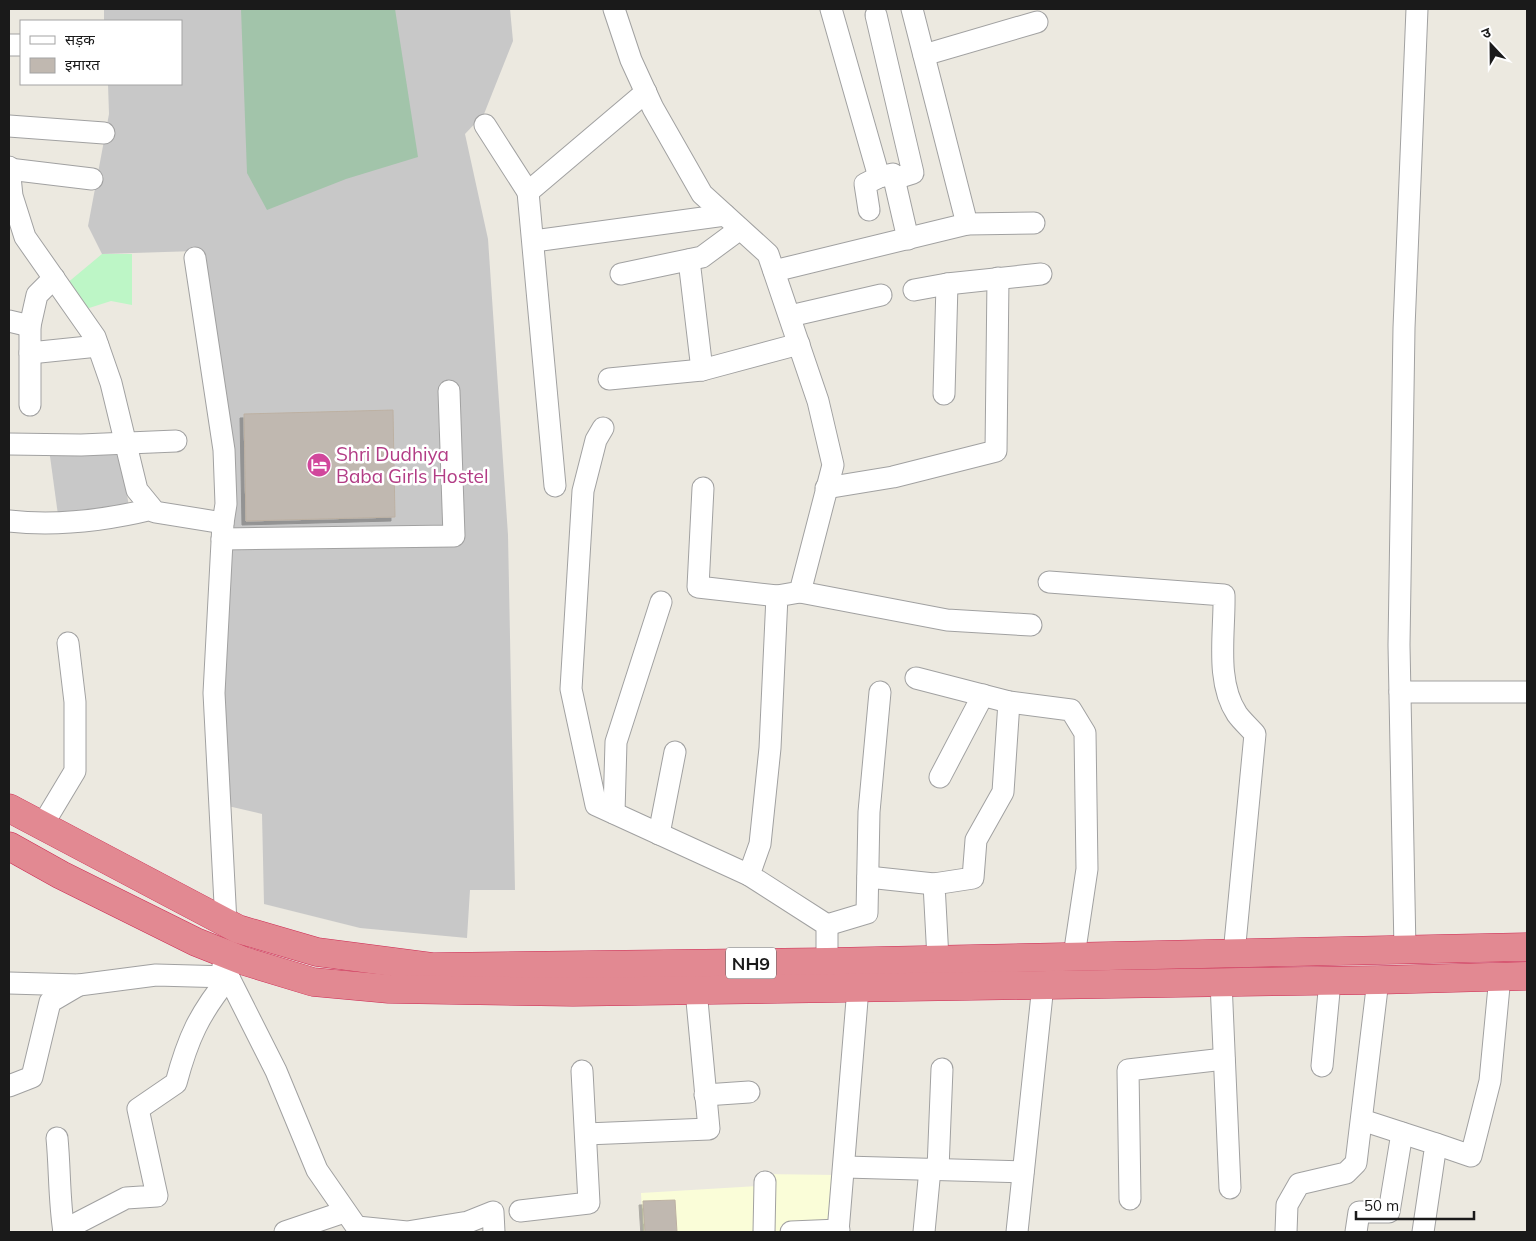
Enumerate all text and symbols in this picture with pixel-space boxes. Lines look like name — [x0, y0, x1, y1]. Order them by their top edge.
legend — [20, 20, 182, 85]
north arrow — [1466, 20, 1516, 70]
text: उ — [1479, 23, 1494, 43]
text: सड़क — [65, 30, 95, 49]
text: इमारत — [65, 55, 100, 74]
place label: Shri Dudhiya Baba Girls Hostel — [336, 442, 488, 488]
hotel icon: Shri Dudhiya Baba Girls Hostel — [306, 452, 332, 478]
road number: NH9 — [726, 948, 776, 978]
scale bar — [1356, 1188, 1474, 1220]
text: 50 m — [1364, 1196, 1399, 1215]

